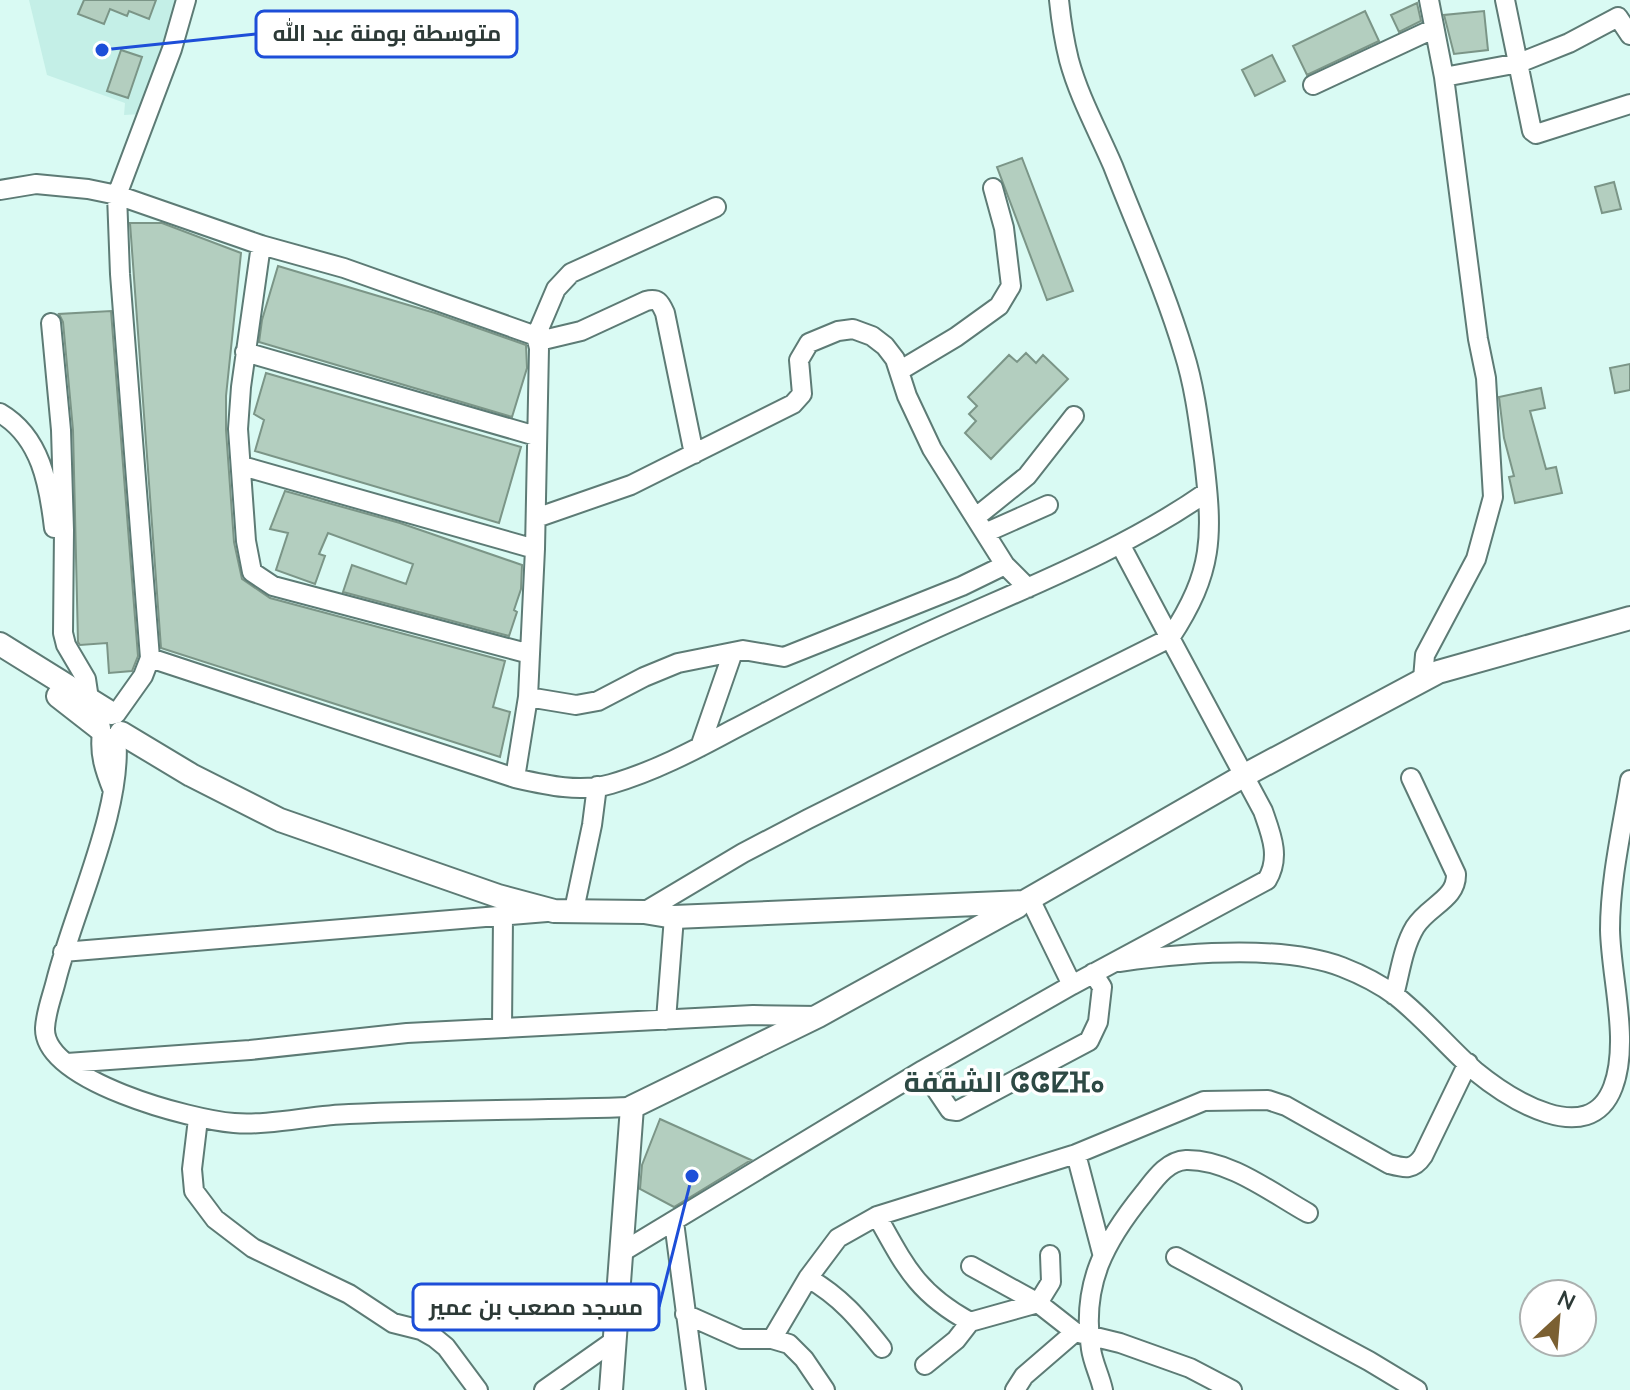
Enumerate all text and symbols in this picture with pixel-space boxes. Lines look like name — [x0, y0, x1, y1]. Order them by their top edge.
callout: متوسطة بومنة عبد الله — [256, 11, 517, 57]
text: متوسطة بومنة عبد الله — [273, 18, 501, 49]
district label: الشقفة ⵛⵛⵇⴼⴰ — [904, 1064, 1104, 1102]
north arrow — [1518, 1278, 1598, 1358]
callout: مسجد مصعب بن عمير — [413, 1284, 659, 1330]
text: N — [1552, 1284, 1580, 1318]
text: مسجد مصعب بن عمير — [428, 1293, 643, 1323]

